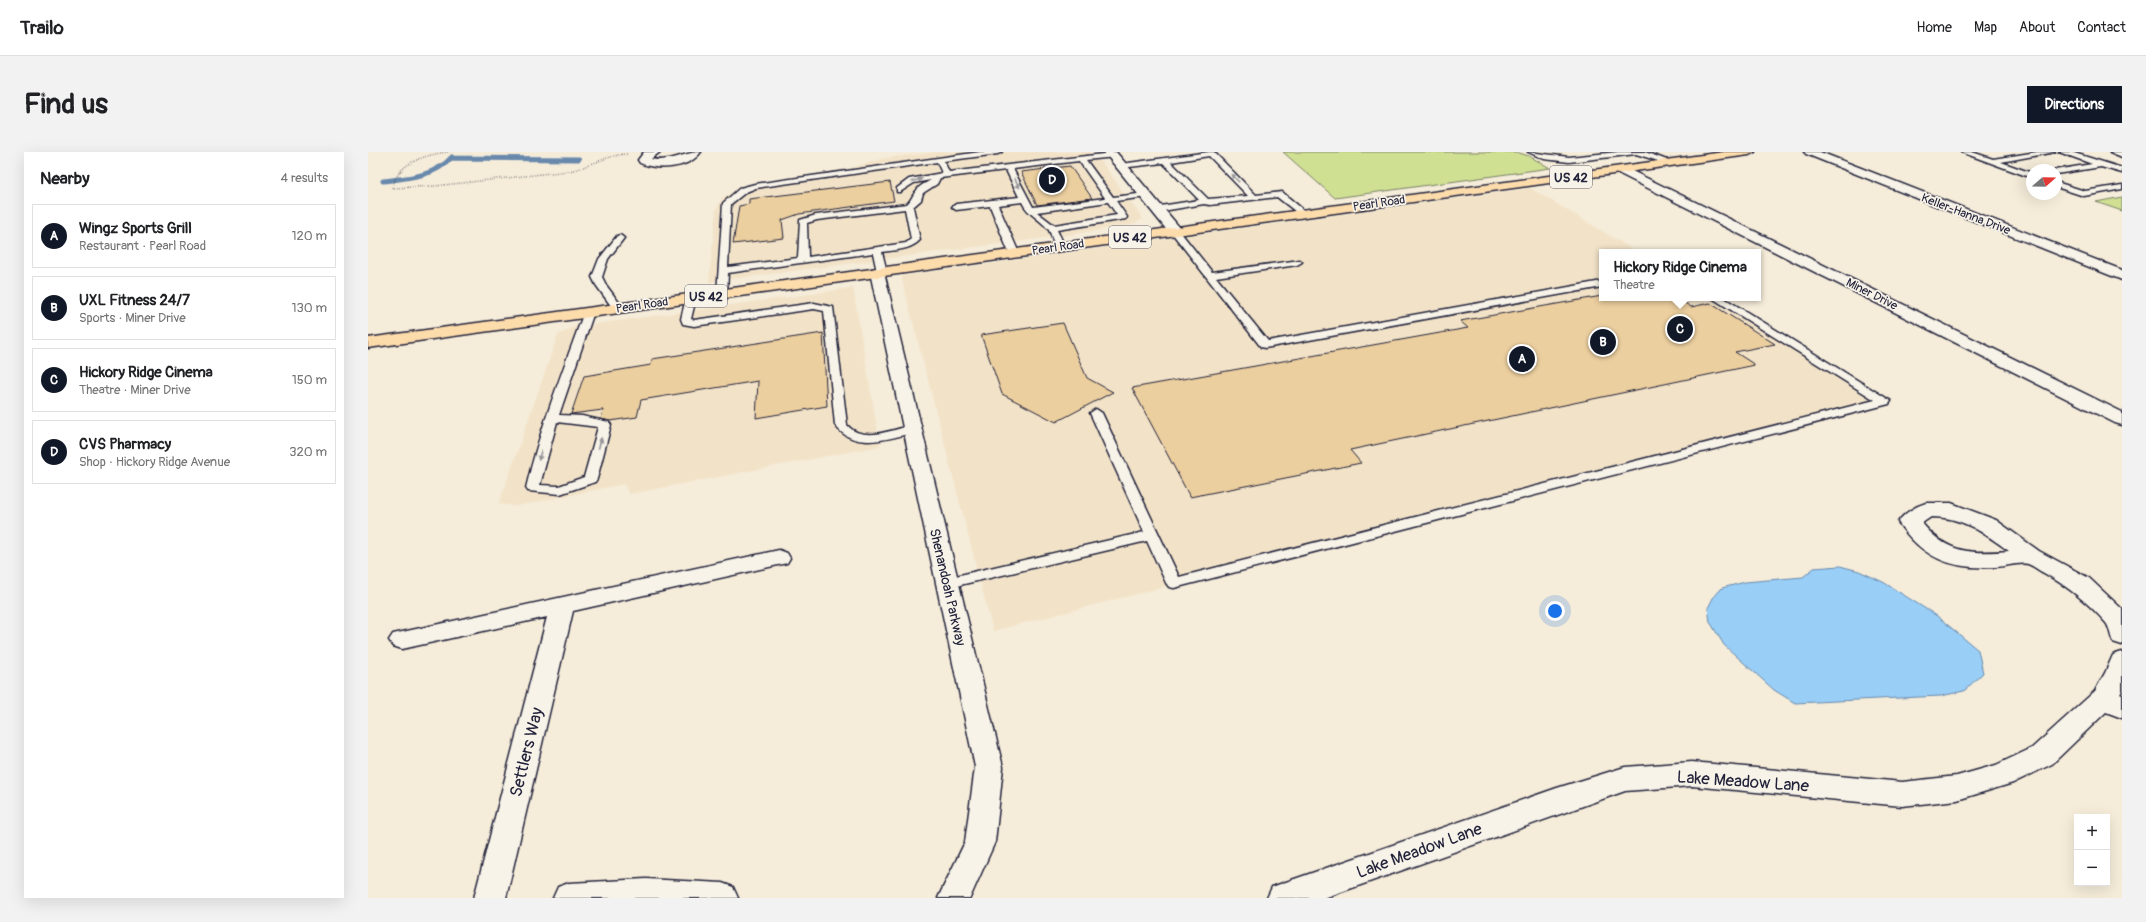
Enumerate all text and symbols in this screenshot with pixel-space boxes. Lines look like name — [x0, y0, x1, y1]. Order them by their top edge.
text: Trailo — [20, 16, 64, 40]
text: Home — [1917, 19, 1952, 36]
text: Map — [1974, 19, 1997, 36]
text: About — [2019, 19, 2055, 36]
text: Contact — [2077, 19, 2126, 36]
button: Directions — [2027, 86, 2122, 123]
text: Find us — [24, 87, 108, 122]
north arrow — [2026, 164, 2062, 200]
pin: D — [1039, 165, 1065, 195]
road number: US 42 — [1550, 166, 1592, 188]
text: Nearby — [40, 168, 89, 189]
text: 4 results — [281, 170, 328, 186]
one-way arrow — [1230, 173, 1239, 183]
one-way arrow — [911, 177, 923, 183]
one-way arrow — [1013, 177, 1020, 189]
street label: Keller-Hanna Drive — [1919, 191, 2013, 238]
street label: Pearl Road — [1352, 192, 1406, 215]
text: Wingz Sports Grill — [79, 219, 192, 238]
road number: US 42 — [1109, 226, 1151, 248]
text: A — [50, 228, 58, 244]
text: 120 m — [291, 228, 327, 244]
street label: Pearl Road — [1031, 236, 1085, 259]
text: Restaurant · Pearl Road — [79, 238, 206, 254]
popup — [1599, 249, 1761, 301]
text: Hickory Ridge Cinema — [1613, 258, 1747, 277]
street label: Miner Drive — [1843, 275, 1900, 314]
text: Theatre — [1613, 277, 1655, 293]
road number: US 42 — [685, 285, 727, 307]
text: UXL Fitness 24/7 — [79, 291, 190, 310]
street label: Pearl Road — [615, 294, 669, 317]
text: B — [50, 300, 58, 316]
text: 130 m — [291, 300, 327, 316]
text: Sports · Miner Drive — [79, 310, 186, 326]
pin: C — [1667, 314, 1693, 344]
pin: B — [1590, 327, 1616, 357]
pin: A — [1509, 344, 1535, 374]
text: Hickory Ridge Cinema — [79, 363, 213, 382]
text: C — [50, 372, 58, 388]
text: 150 m — [292, 372, 327, 388]
text: Theatre · Miner Drive — [79, 382, 191, 398]
text: CVS Pharmacy — [79, 435, 171, 454]
one-way arrow — [597, 437, 603, 449]
text: D — [50, 444, 58, 460]
text: 320 m — [289, 444, 327, 460]
one-way arrow — [537, 449, 543, 461]
text: Shop · Hickory Ridge Avenue — [79, 454, 230, 470]
street label: Shenandoah Parkway — [926, 527, 969, 647]
your location — [1545, 601, 1565, 621]
street label: Settlers Way — [505, 705, 548, 799]
street label: Lake Meadow Lane — [1676, 766, 1810, 797]
map controls — [2074, 814, 2110, 886]
button: + — [2074, 814, 2110, 850]
street label: Lake Meadow Lane — [1353, 818, 1485, 883]
button: − — [2074, 850, 2110, 886]

